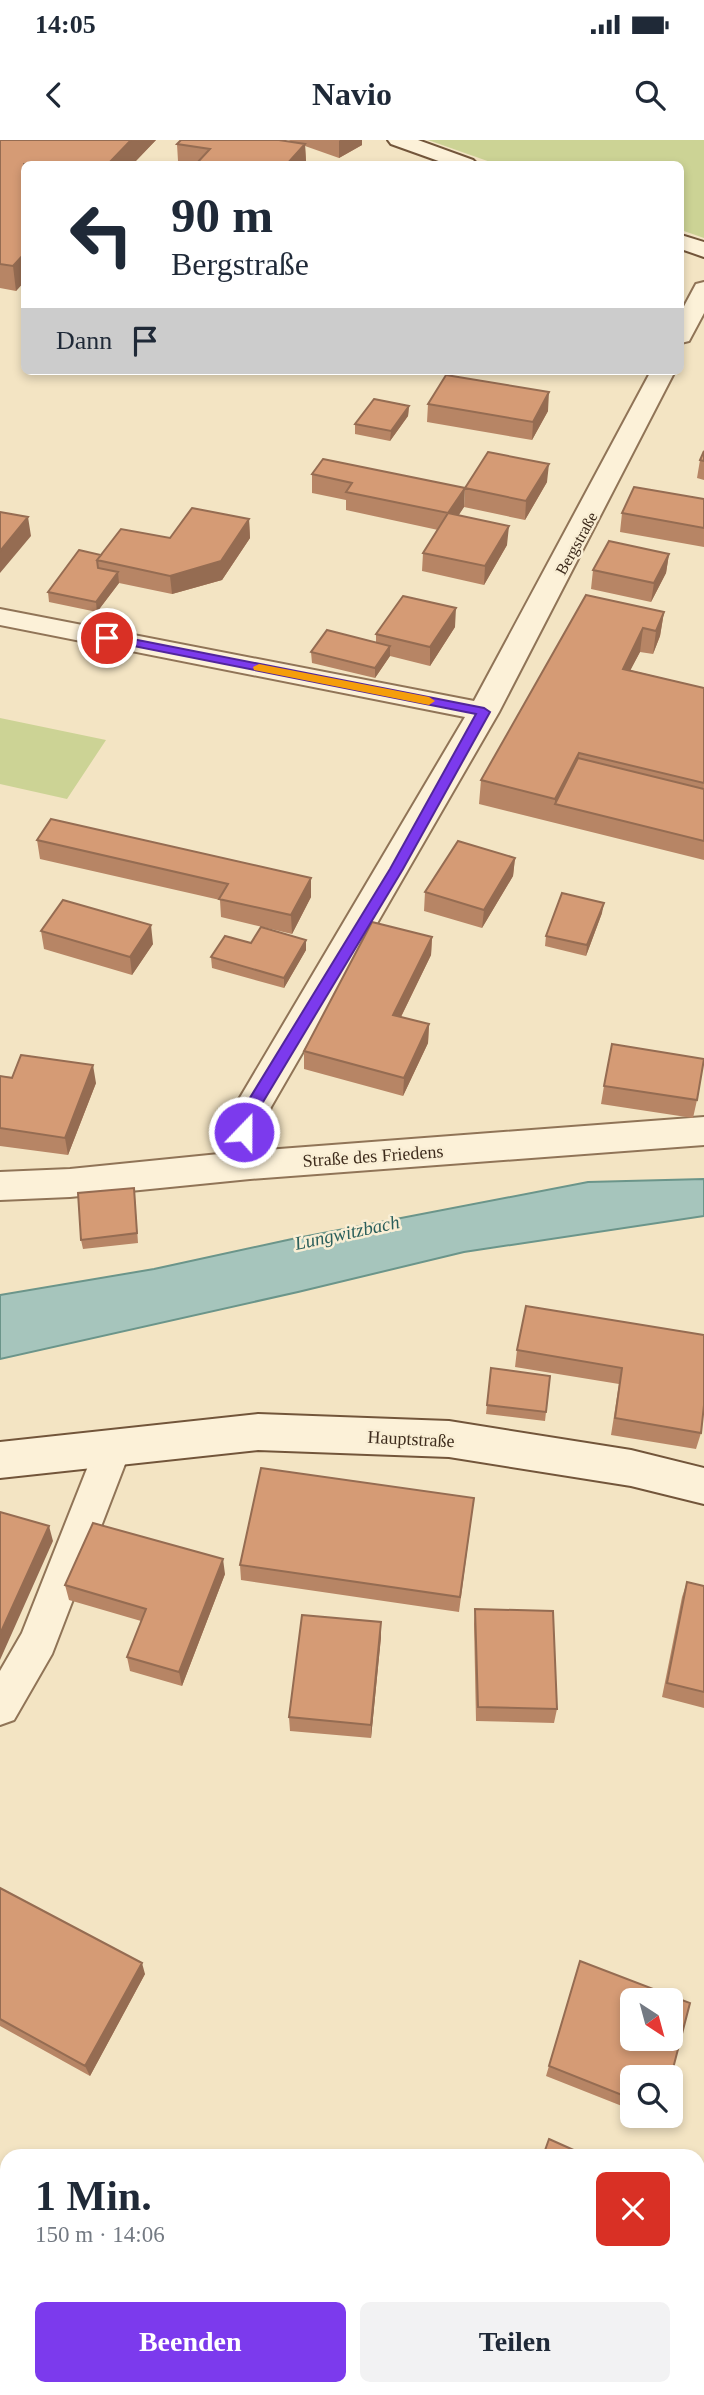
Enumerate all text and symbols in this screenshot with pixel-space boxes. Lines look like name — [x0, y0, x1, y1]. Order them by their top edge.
text: 14:05 — [35, 10, 96, 39]
icon: back — [35, 76, 73, 114]
text: Navio — [312, 76, 392, 112]
icon: search — [631, 76, 669, 114]
text: 90 m — [171, 188, 273, 243]
icon: left — [56, 189, 147, 280]
text: Bergstraße — [171, 246, 309, 282]
icon: arrive — [126, 322, 164, 360]
text: Dann — [56, 326, 112, 355]
street label: Bergstraße — [552, 509, 601, 578]
pin — [77, 608, 137, 668]
icon: arrive — [88, 619, 126, 657]
position arrow — [207, 1095, 281, 1169]
street label: Straße des Friedens — [302, 1141, 444, 1171]
water label: Lungwitzbach — [292, 1211, 401, 1254]
street label: Hauptstraße — [367, 1427, 455, 1451]
north arrow — [620, 1988, 682, 2051]
map controls — [620, 1988, 683, 2128]
button: search — [620, 2065, 683, 2128]
button: close — [596, 2172, 670, 2246]
text: 1 Min. — [35, 2173, 152, 2219]
text: 150 m · 14:06 — [35, 2222, 165, 2247]
button: Beenden — [35, 2302, 346, 2382]
button: Teilen — [360, 2302, 670, 2382]

